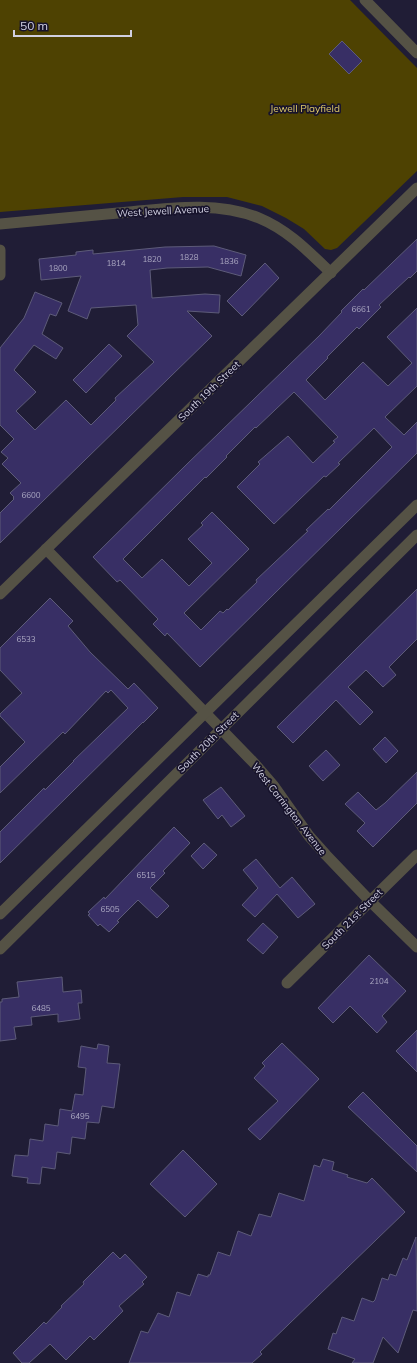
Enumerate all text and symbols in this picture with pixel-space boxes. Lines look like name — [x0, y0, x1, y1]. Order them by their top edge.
scale bar — [14, 12, 131, 38]
text: 50 m — [20, 18, 48, 33]
park label: Jewell Playfield — [270, 102, 340, 115]
street label: West Jewell Avenue — [117, 202, 209, 220]
house number: 1828 — [179, 252, 199, 262]
house number: 1820 — [142, 254, 162, 264]
house number: 1836 — [219, 256, 239, 266]
house number: 1814 — [106, 258, 126, 268]
house number: 1800 — [48, 263, 68, 273]
house number: 6661 — [351, 304, 371, 314]
street label: South 19th Street — [175, 358, 243, 424]
house number: 6600 — [21, 490, 41, 500]
house number: 6533 — [16, 634, 36, 644]
street label: South 20th Street — [175, 708, 242, 775]
street label: West Carrington Avenue — [249, 760, 329, 858]
house number: 6515 — [136, 870, 156, 880]
street label: South 21st Street — [319, 886, 385, 952]
house number: 6505 — [100, 904, 120, 914]
house number: 2104 — [369, 976, 389, 986]
house number: 6485 — [31, 1003, 51, 1013]
house number: 6495 — [70, 1111, 90, 1121]

